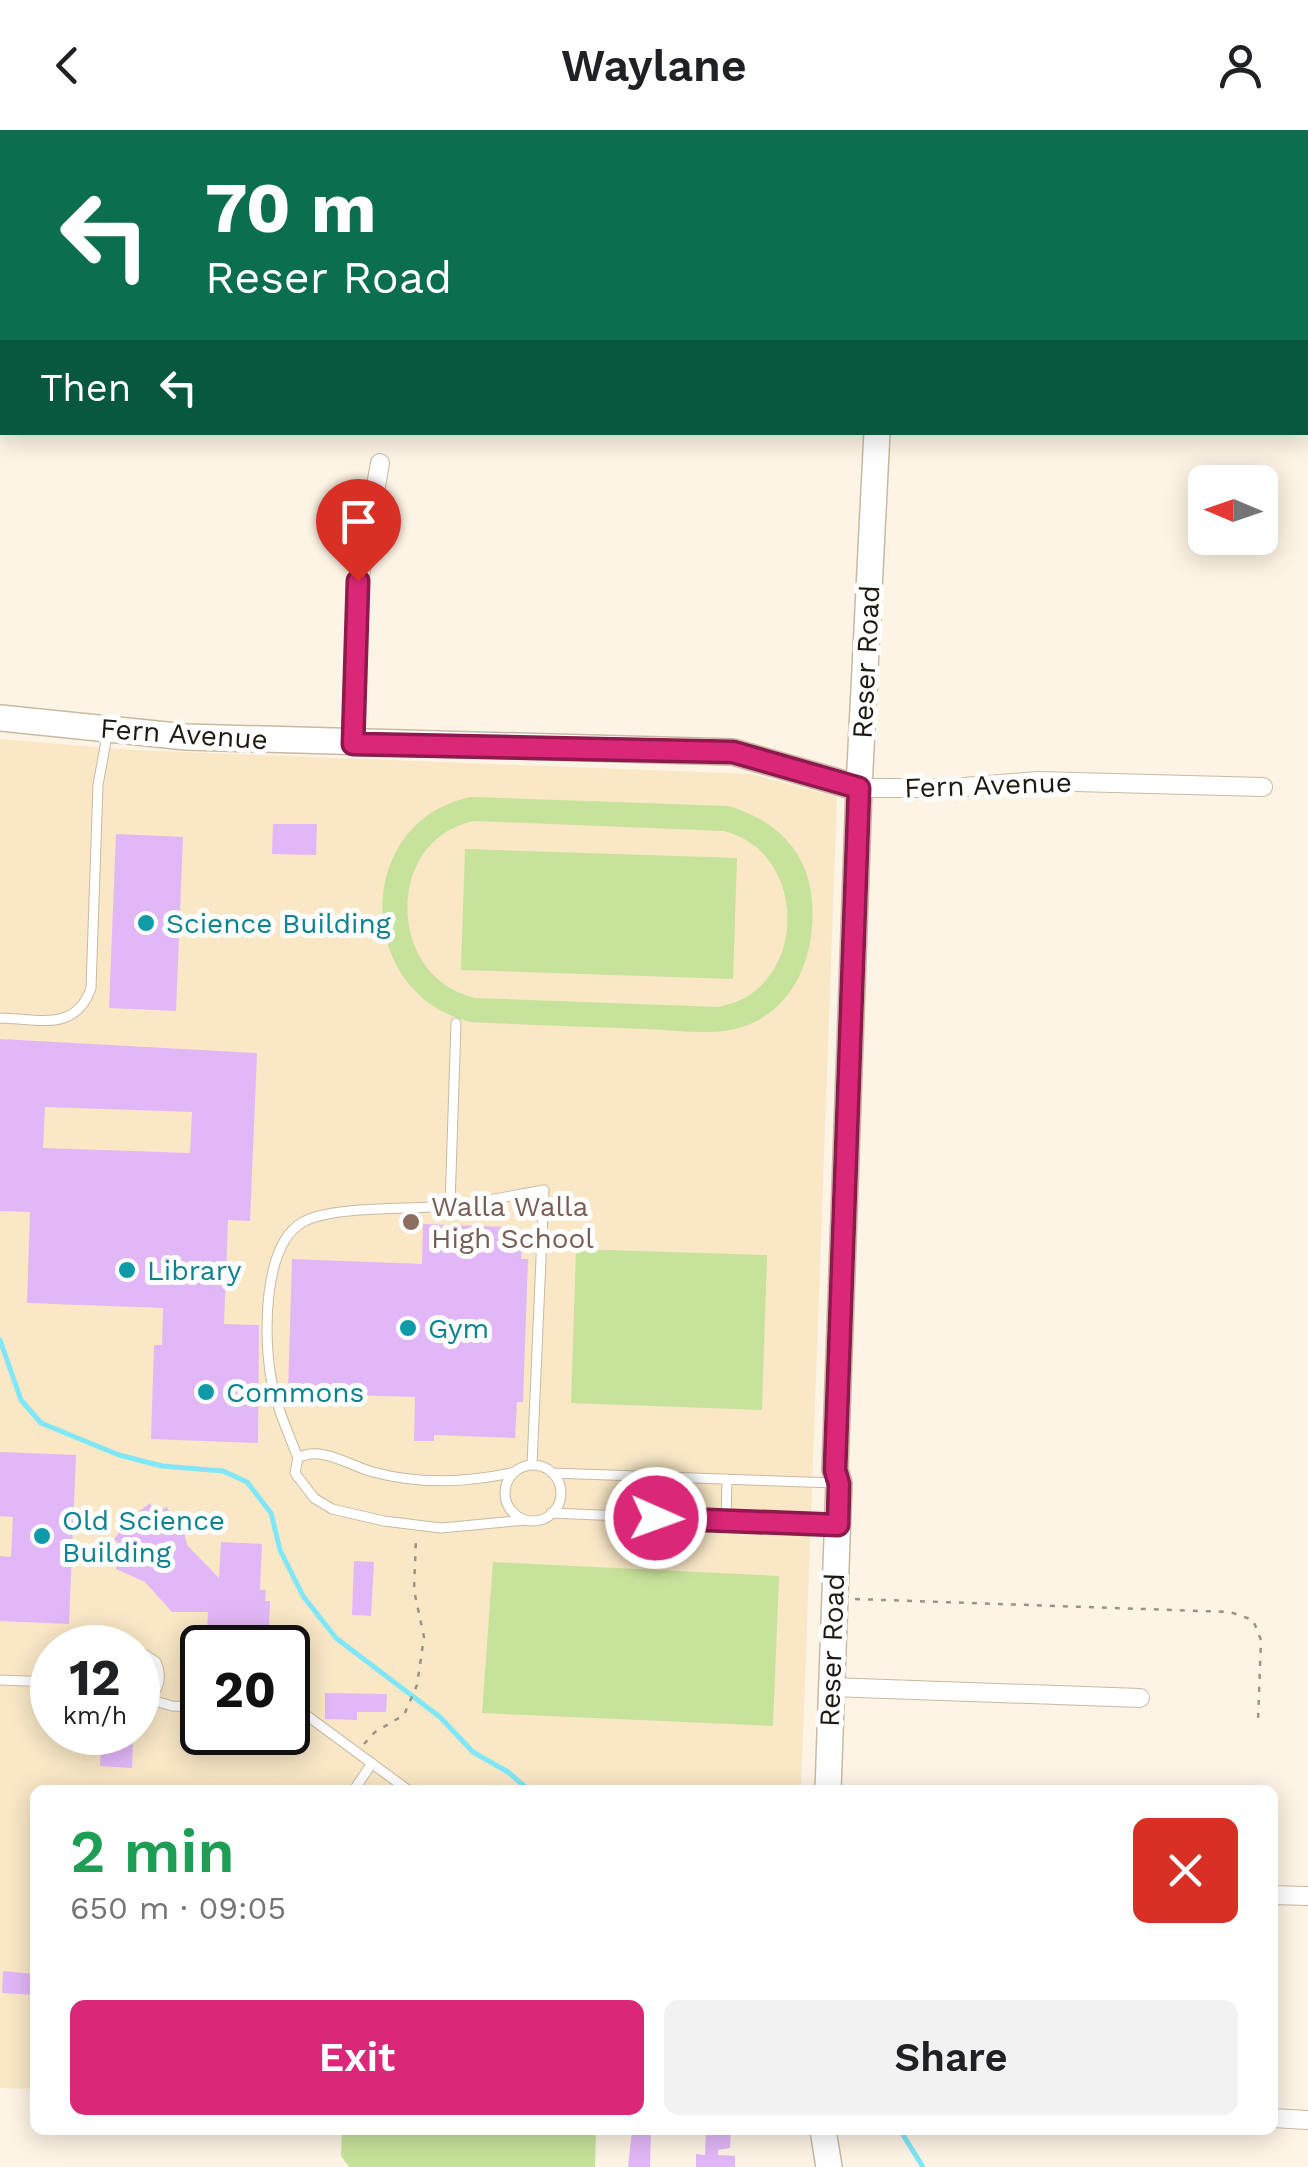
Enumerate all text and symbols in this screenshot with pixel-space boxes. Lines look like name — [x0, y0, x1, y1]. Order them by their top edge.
icon: back — [40, 38, 95, 93]
icon: person — [1213, 38, 1268, 93]
text: Waylane — [561, 39, 747, 92]
text: 70 m — [205, 167, 377, 249]
icon: left — [40, 170, 170, 300]
text: Reser Road — [205, 251, 452, 304]
icon: left — [151, 360, 206, 415]
text: Then — [40, 366, 131, 410]
north arrow — [1188, 465, 1278, 555]
map controls — [1188, 465, 1278, 555]
pin — [316, 479, 401, 582]
icon: arrive — [331, 494, 386, 549]
street label: Reser Road — [845, 584, 887, 740]
street label: Fern Avenue — [99, 712, 269, 756]
street label: Fern Avenue — [904, 766, 1072, 804]
place label: Science Building — [166, 907, 391, 940]
marker: Science Building — [135, 912, 157, 934]
place label: Walla Walla High School — [431, 1190, 594, 1255]
marker: Walla Walla High School — [400, 1211, 422, 1233]
place label: Library — [147, 1254, 242, 1287]
marker: Library — [116, 1259, 138, 1281]
place label: Gym — [428, 1312, 489, 1345]
marker: Gym — [397, 1317, 419, 1339]
place label: Commons — [226, 1376, 364, 1409]
marker: Commons — [195, 1381, 217, 1403]
position arrow — [604, 1466, 708, 1570]
place label: Old Science Building — [62, 1504, 225, 1569]
marker: Old Science Building — [31, 1525, 53, 1547]
street label: Reser Road — [813, 1573, 851, 1727]
speed limit sign: 20 — [180, 1625, 310, 1755]
text: 12 — [69, 1648, 121, 1707]
text: km/h — [63, 1701, 127, 1730]
text: 2 min — [70, 1816, 235, 1887]
button: close — [1133, 1818, 1238, 1923]
text: 650 m · 09:05 — [70, 1889, 286, 1927]
button: Exit — [70, 2000, 644, 2115]
button: Share — [664, 2000, 1238, 2115]

